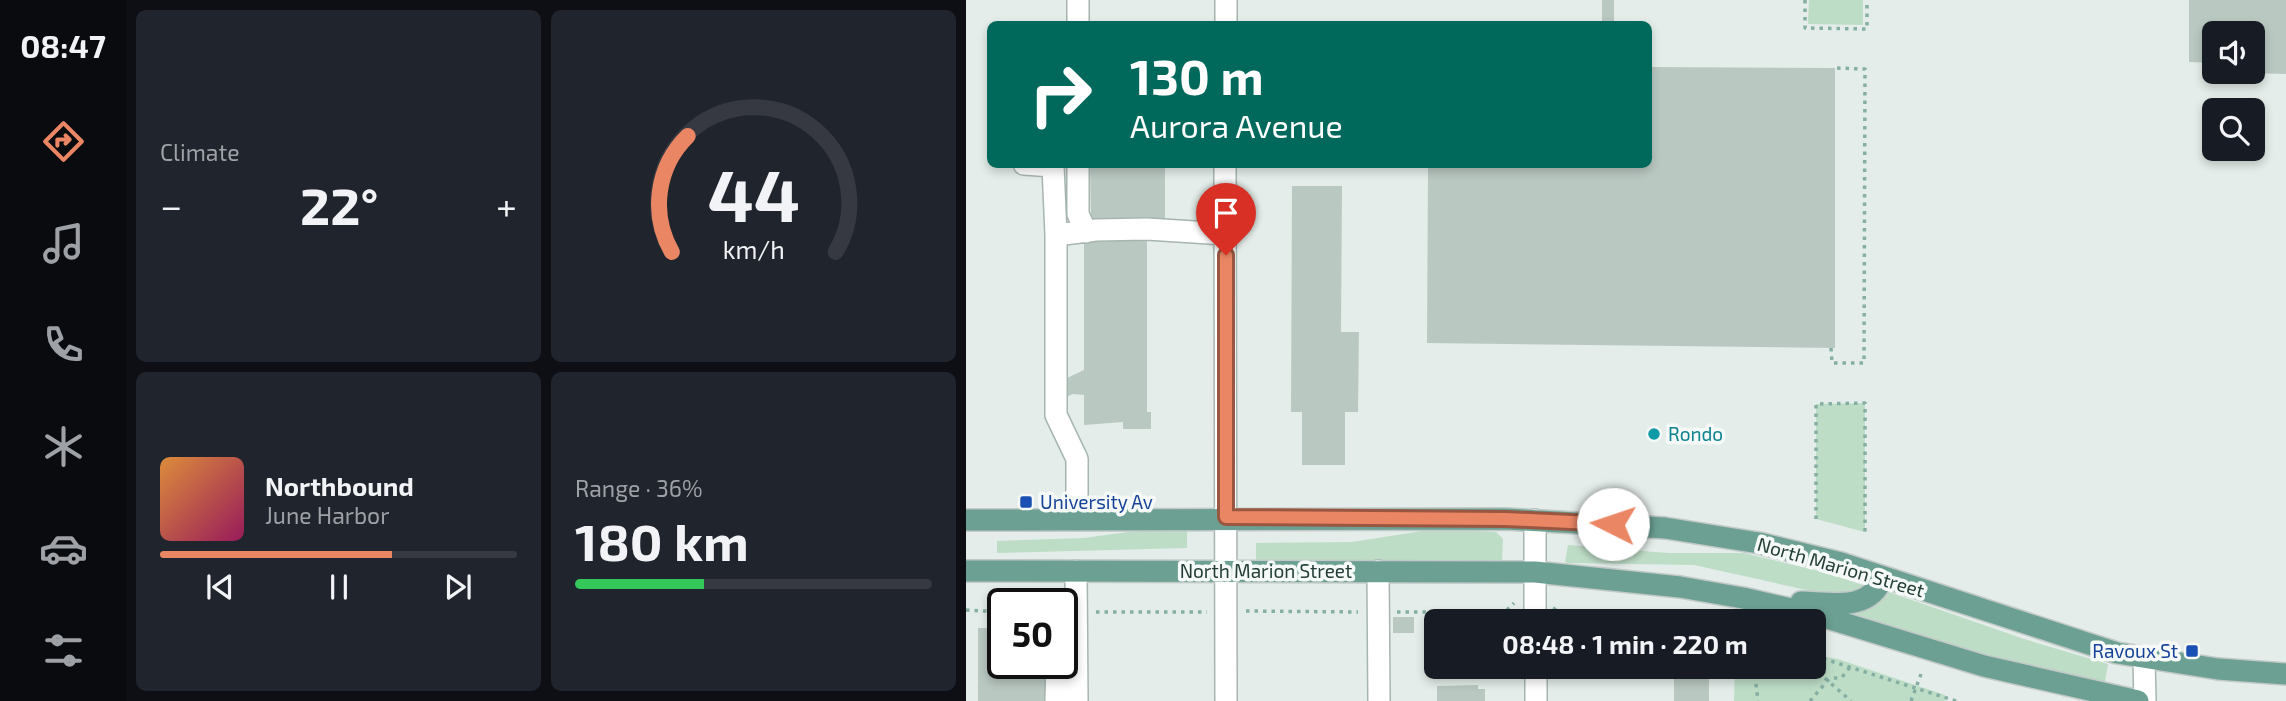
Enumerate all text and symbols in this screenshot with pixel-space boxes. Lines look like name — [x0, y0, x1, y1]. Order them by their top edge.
map controls — [2202, 21, 2265, 161]
button: sound — [2202, 21, 2265, 84]
text: 08:47 — [20, 26, 106, 64]
text: 130 m — [1130, 46, 1264, 105]
icon: right — [1015, 49, 1106, 140]
button: search — [2202, 98, 2265, 161]
text: Aurora Avenue — [1130, 106, 1343, 144]
icon: directions — [39, 117, 88, 166]
text: Climate — [160, 138, 240, 166]
text: 44 — [707, 149, 800, 237]
text: 22° — [300, 173, 378, 235]
text: − — [160, 182, 182, 228]
text: + — [496, 182, 517, 228]
pin — [1196, 183, 1256, 255]
icon: arrive — [1207, 194, 1245, 232]
icon: music — [39, 219, 88, 268]
text: km/h — [722, 234, 785, 264]
icon: phone — [39, 320, 88, 369]
icon: climate — [39, 422, 88, 471]
place label: Rondo — [1668, 422, 1723, 445]
marker: Rondo — [1646, 426, 1662, 442]
text: Northbound — [265, 470, 414, 501]
text: Range · 36% — [575, 474, 703, 502]
position arrow — [1576, 487, 1650, 561]
place label: University Av — [1040, 490, 1153, 513]
marker: University Av — [1018, 494, 1034, 510]
text: June Harbor — [265, 501, 389, 529]
text: 180 km — [575, 509, 749, 571]
icon: car — [39, 524, 88, 573]
street label: North Marion Street — [1755, 532, 1927, 601]
street label: North Marion Street — [1180, 559, 1352, 582]
icon: previous — [201, 568, 239, 606]
icon: pause — [320, 568, 358, 606]
icon: next — [439, 568, 477, 606]
speed limit sign: 50 — [987, 588, 1078, 679]
icon: filters — [39, 626, 88, 675]
text: 08:48 · 1 min · 220 m — [1502, 628, 1748, 659]
place label: Ravoux St — [2092, 639, 2178, 662]
marker: Ravoux St — [2184, 643, 2200, 659]

